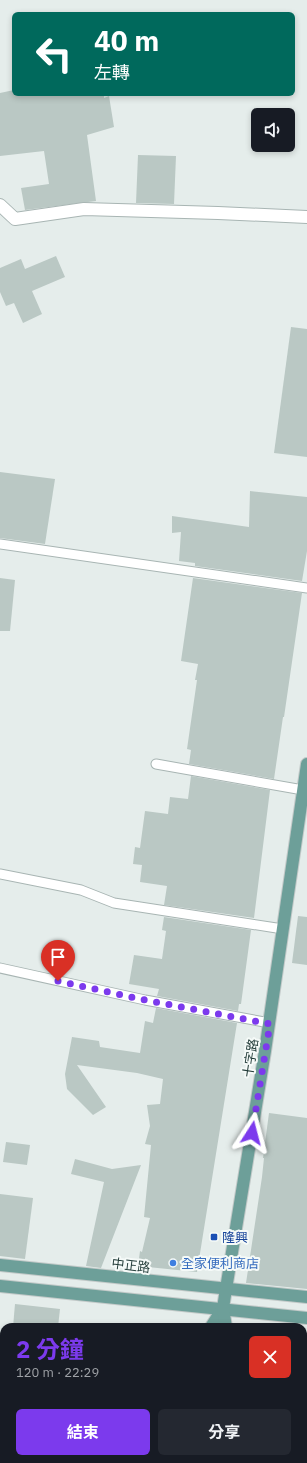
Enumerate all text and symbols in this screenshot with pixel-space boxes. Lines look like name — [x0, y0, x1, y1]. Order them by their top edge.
text: 40 m — [94, 22, 159, 59]
icon: left — [28, 28, 80, 80]
text: 左轉 — [94, 61, 130, 84]
map controls — [251, 108, 295, 152]
button: sound — [251, 108, 295, 152]
pin — [41, 940, 75, 981]
icon: arrive — [47, 946, 69, 968]
street label: 十字路 — [239, 1037, 262, 1079]
position arrow — [231, 1112, 273, 1154]
place label: 隆興 — [222, 1229, 248, 1246]
marker: 隆興 — [209, 1232, 219, 1242]
street label: 中正路 — [111, 1255, 151, 1276]
place label: 全家便利商店 — [181, 1255, 259, 1272]
marker: 全家便利商店 — [168, 1258, 178, 1268]
text: 2 分鐘 — [16, 1333, 84, 1365]
button: close — [249, 1336, 291, 1378]
text: 120 m · 22:29 — [16, 1364, 99, 1381]
button: 結束 — [16, 1409, 150, 1455]
button: 分享 — [158, 1409, 291, 1455]

